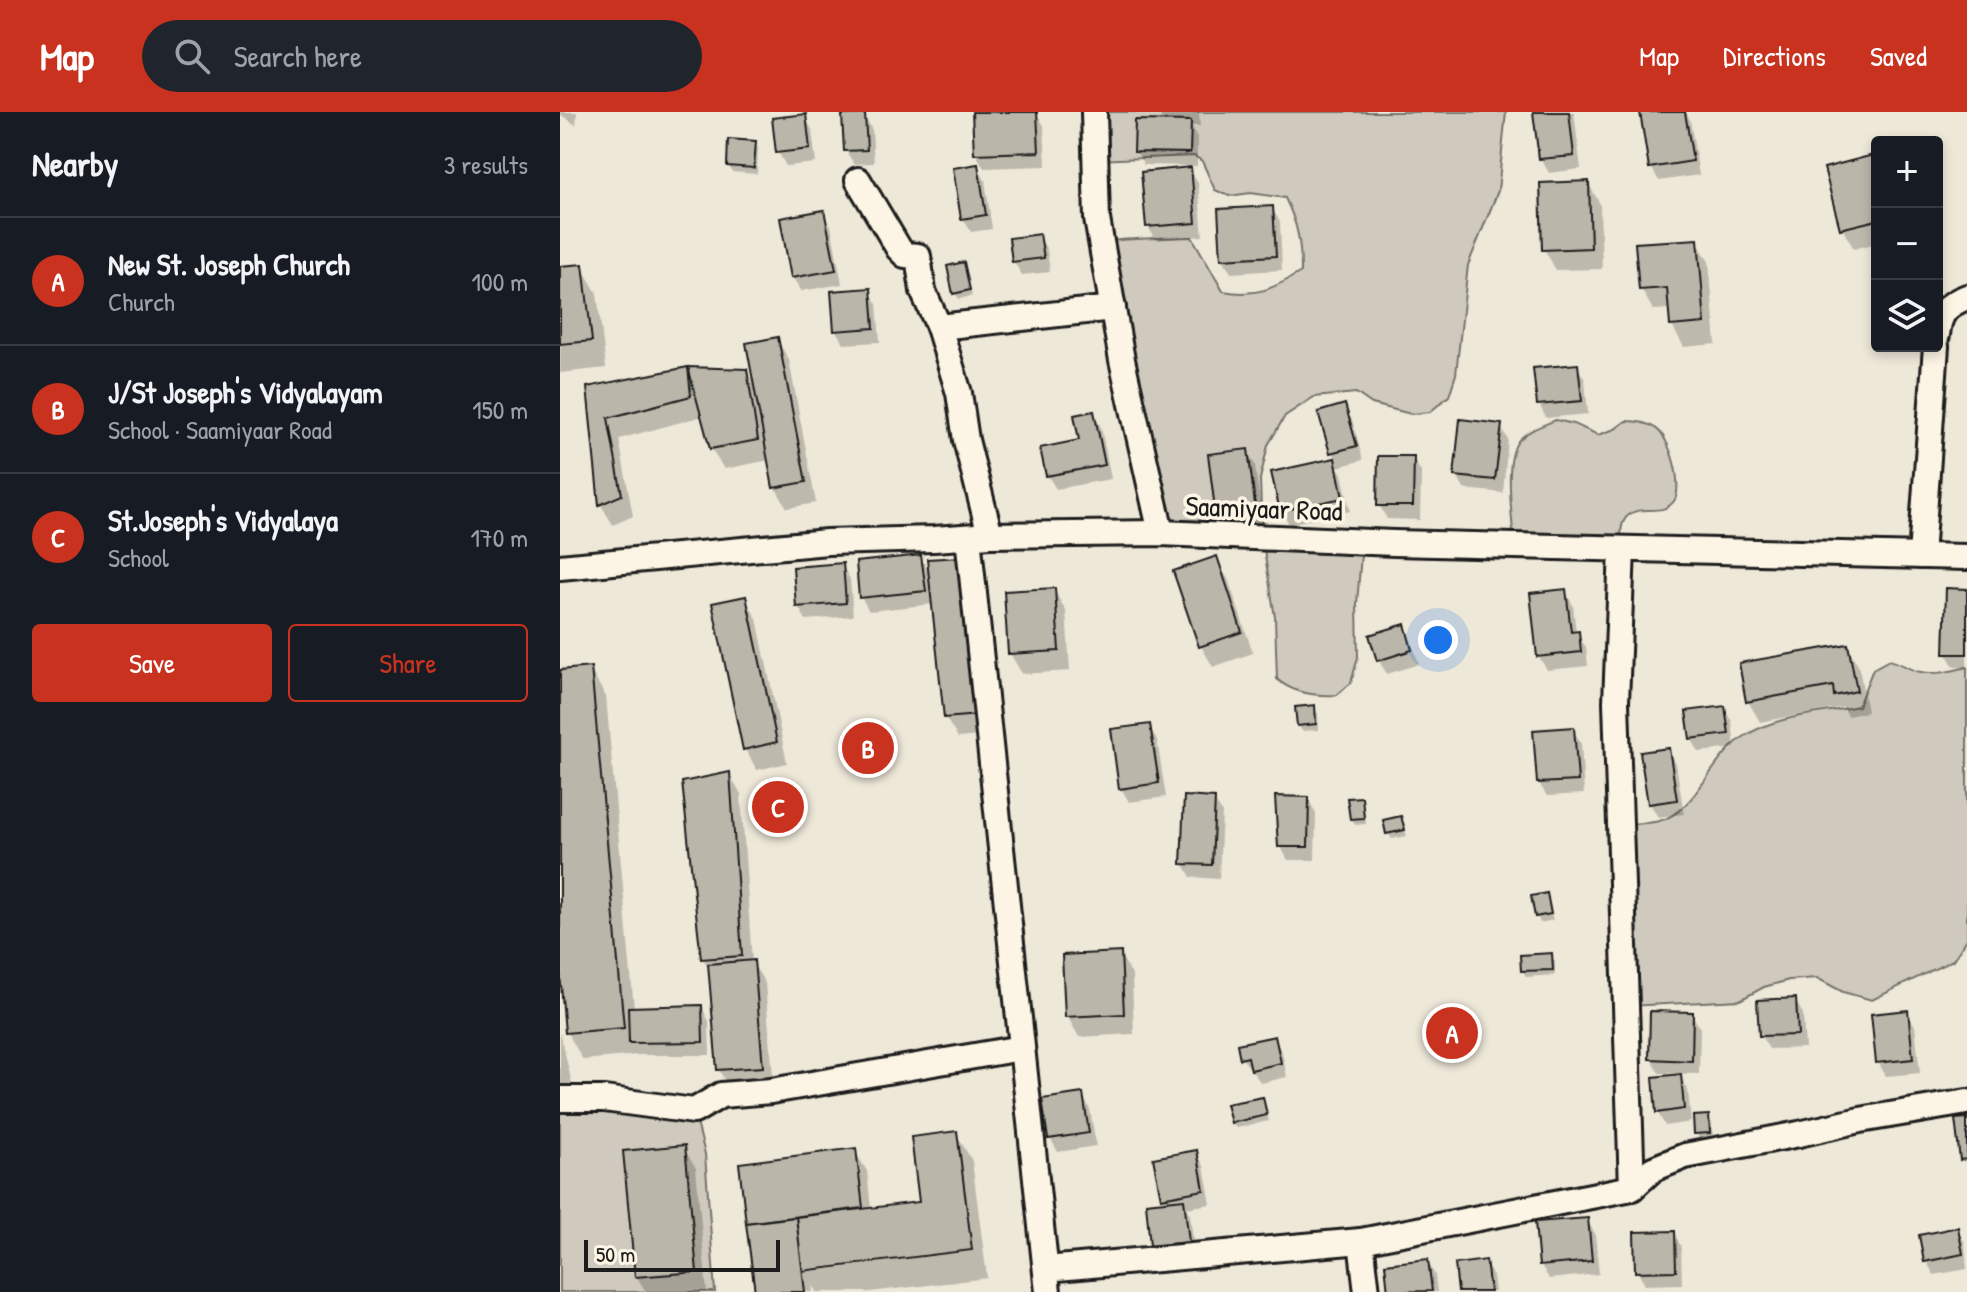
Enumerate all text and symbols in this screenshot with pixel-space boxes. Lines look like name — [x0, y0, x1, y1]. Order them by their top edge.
search box — [142, 20, 702, 92]
text: Map — [40, 30, 94, 82]
icon: search — [170, 34, 214, 78]
text: Search here — [234, 36, 362, 76]
text: Map — [1639, 37, 1679, 75]
text: Directions — [1723, 37, 1826, 75]
text: Saved — [1870, 37, 1927, 75]
map controls — [1871, 136, 1943, 352]
button: + — [1871, 136, 1943, 208]
text: Nearby — [32, 141, 118, 187]
text: 3 results — [444, 147, 528, 182]
button: − — [1871, 208, 1943, 280]
text: New St. Joseph Church — [108, 244, 350, 284]
text: A — [52, 264, 64, 299]
text: 100 m — [472, 264, 528, 299]
button: layers — [1871, 280, 1943, 352]
text: Church — [108, 284, 175, 319]
text: J/St Joseph's Vidyalayam — [108, 372, 383, 412]
text: B — [51, 392, 65, 427]
text: 150 m — [472, 392, 528, 427]
text: School · Saamiyaar Road — [108, 412, 332, 447]
street label: Saamiyaar Road — [1185, 486, 1343, 530]
text: St.Joseph's Vidyalaya — [108, 500, 338, 540]
text: C — [51, 520, 65, 555]
text: 170 m — [470, 520, 528, 555]
text: School — [108, 540, 169, 575]
your location — [1418, 620, 1458, 660]
button: Save — [32, 624, 272, 702]
button: Share — [288, 624, 528, 702]
pin: B — [842, 718, 894, 778]
pin: C — [752, 777, 804, 837]
pin: A — [1426, 1003, 1478, 1063]
scale bar — [584, 1236, 780, 1272]
text: 50 m — [596, 1239, 635, 1269]

